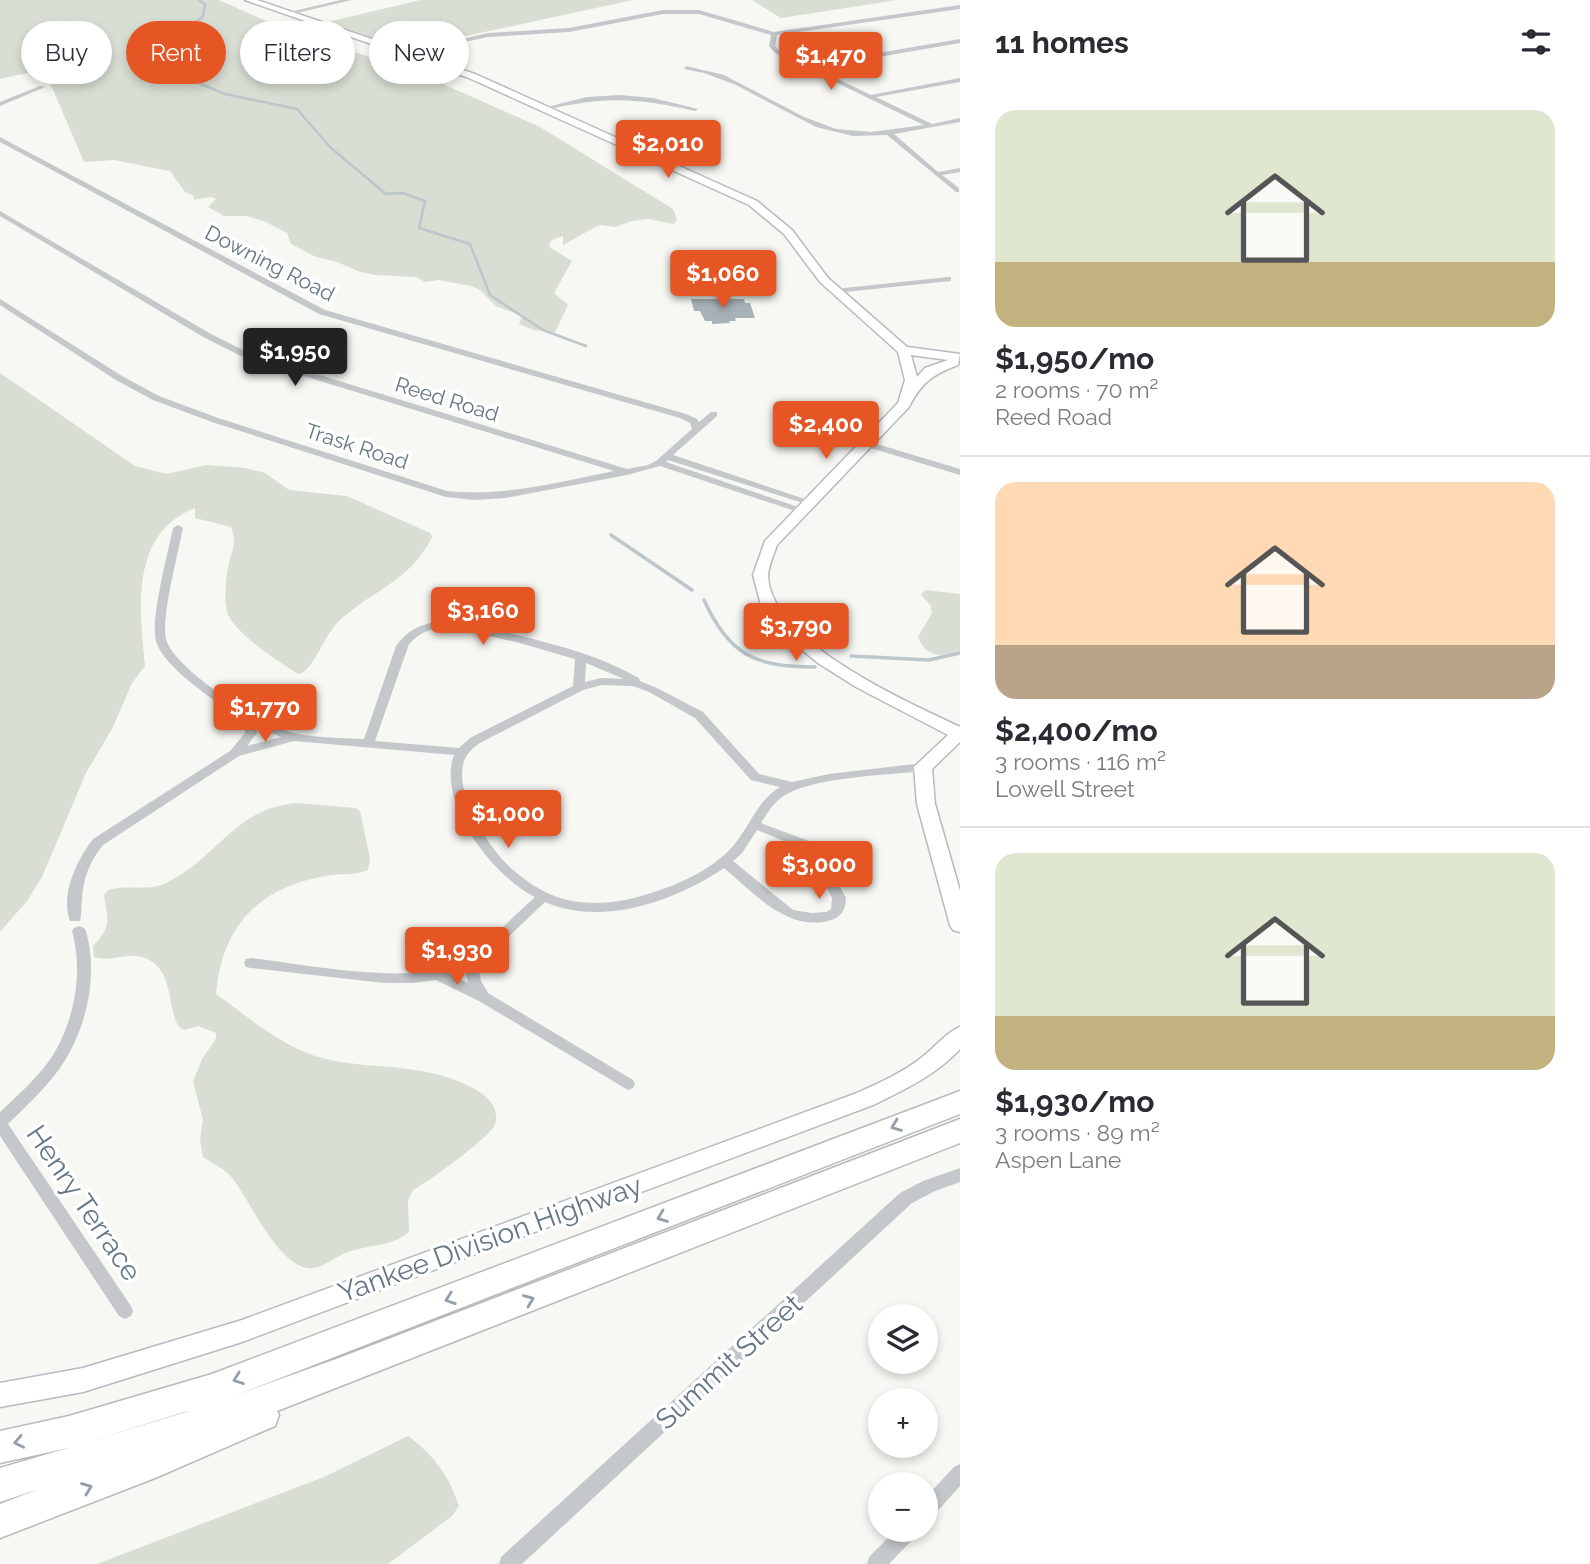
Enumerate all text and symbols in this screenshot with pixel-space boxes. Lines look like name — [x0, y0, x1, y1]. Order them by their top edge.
chip: Buy — [21, 21, 112, 84]
chip: Rent — [126, 21, 226, 84]
chip: Filters — [240, 21, 355, 84]
chip: New — [369, 21, 469, 84]
icon: filters — [1517, 23, 1555, 61]
text: 11 homes — [995, 25, 1129, 60]
pin: $1,470 — [774, 32, 888, 92]
text: $1,470 — [795, 41, 867, 68]
pin: $2,010 — [611, 120, 725, 180]
text: $2,010 — [632, 129, 704, 156]
icon: home — [1212, 155, 1338, 281]
street label: Downing Road — [201, 220, 339, 306]
pin: $1,060 — [666, 250, 780, 310]
text: $1,060 — [686, 259, 760, 286]
pin: $1,950 — [238, 328, 352, 388]
text: $1,950 — [259, 337, 331, 364]
text: $1,950/mo — [995, 341, 1154, 376]
street label: Reed Road — [392, 371, 502, 427]
text: 2 rooms · 70 m² — [995, 376, 1158, 403]
pin: $2,400 — [769, 402, 883, 461]
text: Reed Road — [995, 403, 1112, 430]
text: $2,400 — [789, 410, 863, 437]
street label: Trask Road — [302, 418, 412, 474]
icon: home — [1212, 527, 1338, 653]
pin: $3,160 — [426, 588, 540, 647]
text: $3,160 — [447, 596, 519, 623]
pin: $3,790 — [739, 604, 853, 663]
text: $3,790 — [760, 612, 832, 639]
pin: $1,770 — [208, 684, 322, 744]
text: $1,770 — [230, 693, 300, 720]
text: $2,400/mo — [995, 713, 1158, 748]
text: 3 rooms · 116 m² — [995, 748, 1166, 775]
text: Lowell Street — [995, 775, 1135, 802]
pin: $1,000 — [451, 790, 565, 850]
text: $1,000 — [471, 799, 545, 826]
pin: $3,000 — [762, 842, 876, 901]
text: $3,000 — [782, 850, 857, 877]
icon: home — [1212, 898, 1338, 1024]
pin: $1,930 — [400, 928, 514, 987]
text: $1,930 — [421, 936, 493, 963]
text: $1,930/mo — [995, 1084, 1154, 1119]
one-way arrow — [891, 1118, 903, 1132]
street label: Henry Terrace — [20, 1119, 148, 1287]
text: 3 rooms · 89 m² — [995, 1119, 1160, 1146]
text: Aspen Lane — [995, 1146, 1121, 1173]
street label: Yankee Division Highway — [334, 1169, 646, 1309]
one-way arrow — [657, 1208, 669, 1222]
street label: Summit Street — [649, 1287, 809, 1436]
one-way arrow — [445, 1290, 457, 1304]
one-way arrow — [523, 1295, 535, 1309]
map controls — [868, 1304, 938, 1542]
button: layers — [868, 1304, 938, 1374]
one-way arrow — [232, 1371, 244, 1385]
button: + — [868, 1388, 938, 1458]
one-way arrow — [13, 1434, 25, 1449]
button: − — [868, 1472, 938, 1542]
one-way arrow — [80, 1483, 92, 1497]

